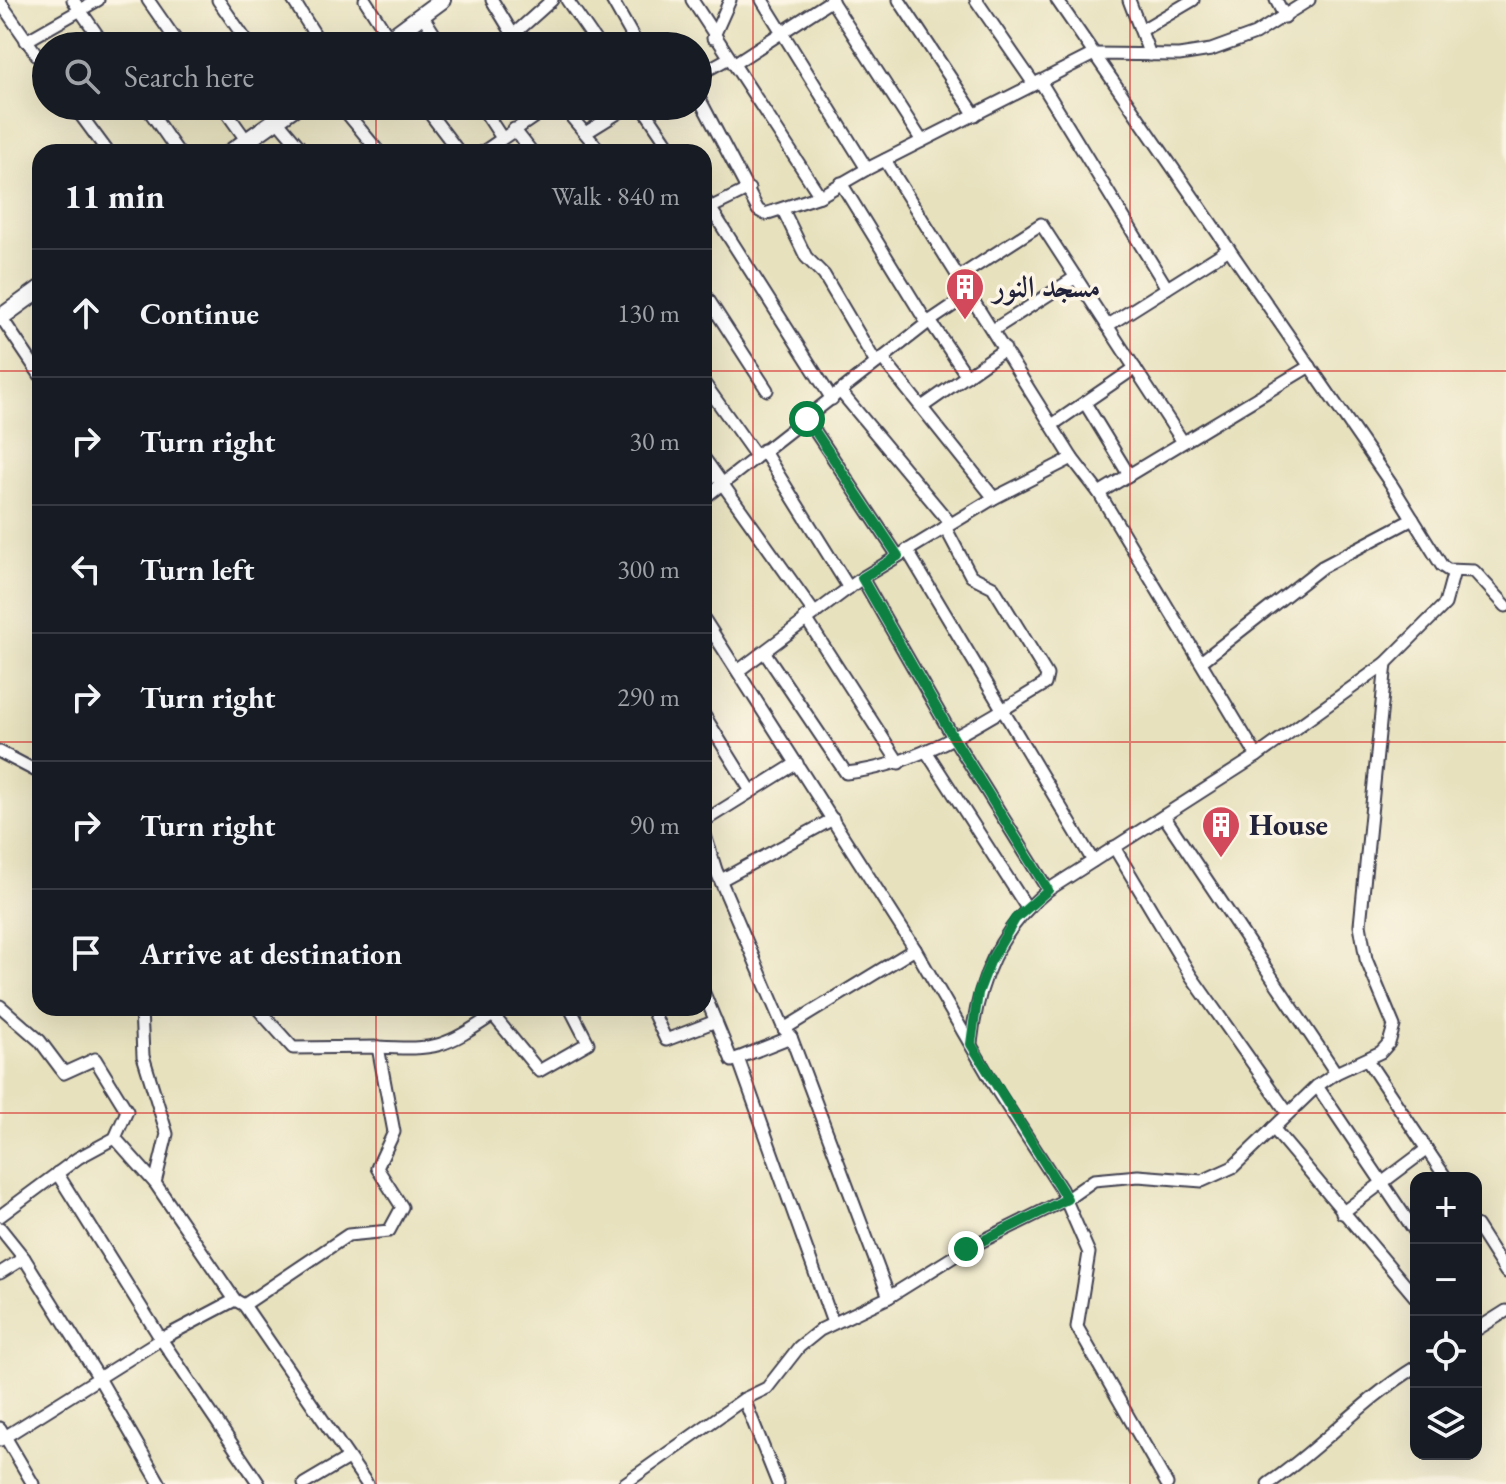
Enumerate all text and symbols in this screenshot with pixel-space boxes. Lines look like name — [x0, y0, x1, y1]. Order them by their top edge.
search box — [32, 32, 712, 120]
icon: search — [60, 54, 104, 98]
text: Search here — [124, 57, 254, 96]
text: 11 min — [64, 174, 165, 218]
text: Walk · 840 m — [552, 179, 680, 213]
building icon: مسجد النور — [944, 266, 986, 321]
place label: مسجد النور — [990, 267, 1100, 306]
icon: ahead — [64, 291, 108, 335]
text: Continue — [140, 294, 259, 333]
text: 130 m — [617, 296, 680, 330]
route start — [789, 401, 825, 437]
icon: right — [64, 419, 108, 463]
text: Turn right — [140, 422, 276, 461]
text: 30 m — [630, 424, 680, 458]
icon: left — [64, 547, 108, 591]
text: Turn left — [140, 550, 254, 589]
text: 300 m — [617, 552, 680, 586]
icon: right — [64, 675, 108, 719]
text: Turn right — [140, 678, 276, 717]
text: 290 m — [617, 680, 680, 714]
icon: right — [64, 803, 108, 847]
building icon: House — [1200, 804, 1242, 859]
place label: House — [1249, 805, 1328, 844]
text: Turn right — [140, 806, 276, 845]
text: 90 m — [630, 808, 680, 842]
icon: arrive — [64, 931, 108, 975]
text: Arrive at destination — [140, 934, 402, 973]
map controls — [1410, 1172, 1482, 1460]
button: + — [1410, 1172, 1482, 1244]
route end — [948, 1231, 984, 1267]
button: − — [1410, 1244, 1482, 1316]
button: locate — [1410, 1316, 1482, 1388]
button: layers — [1410, 1388, 1482, 1460]

